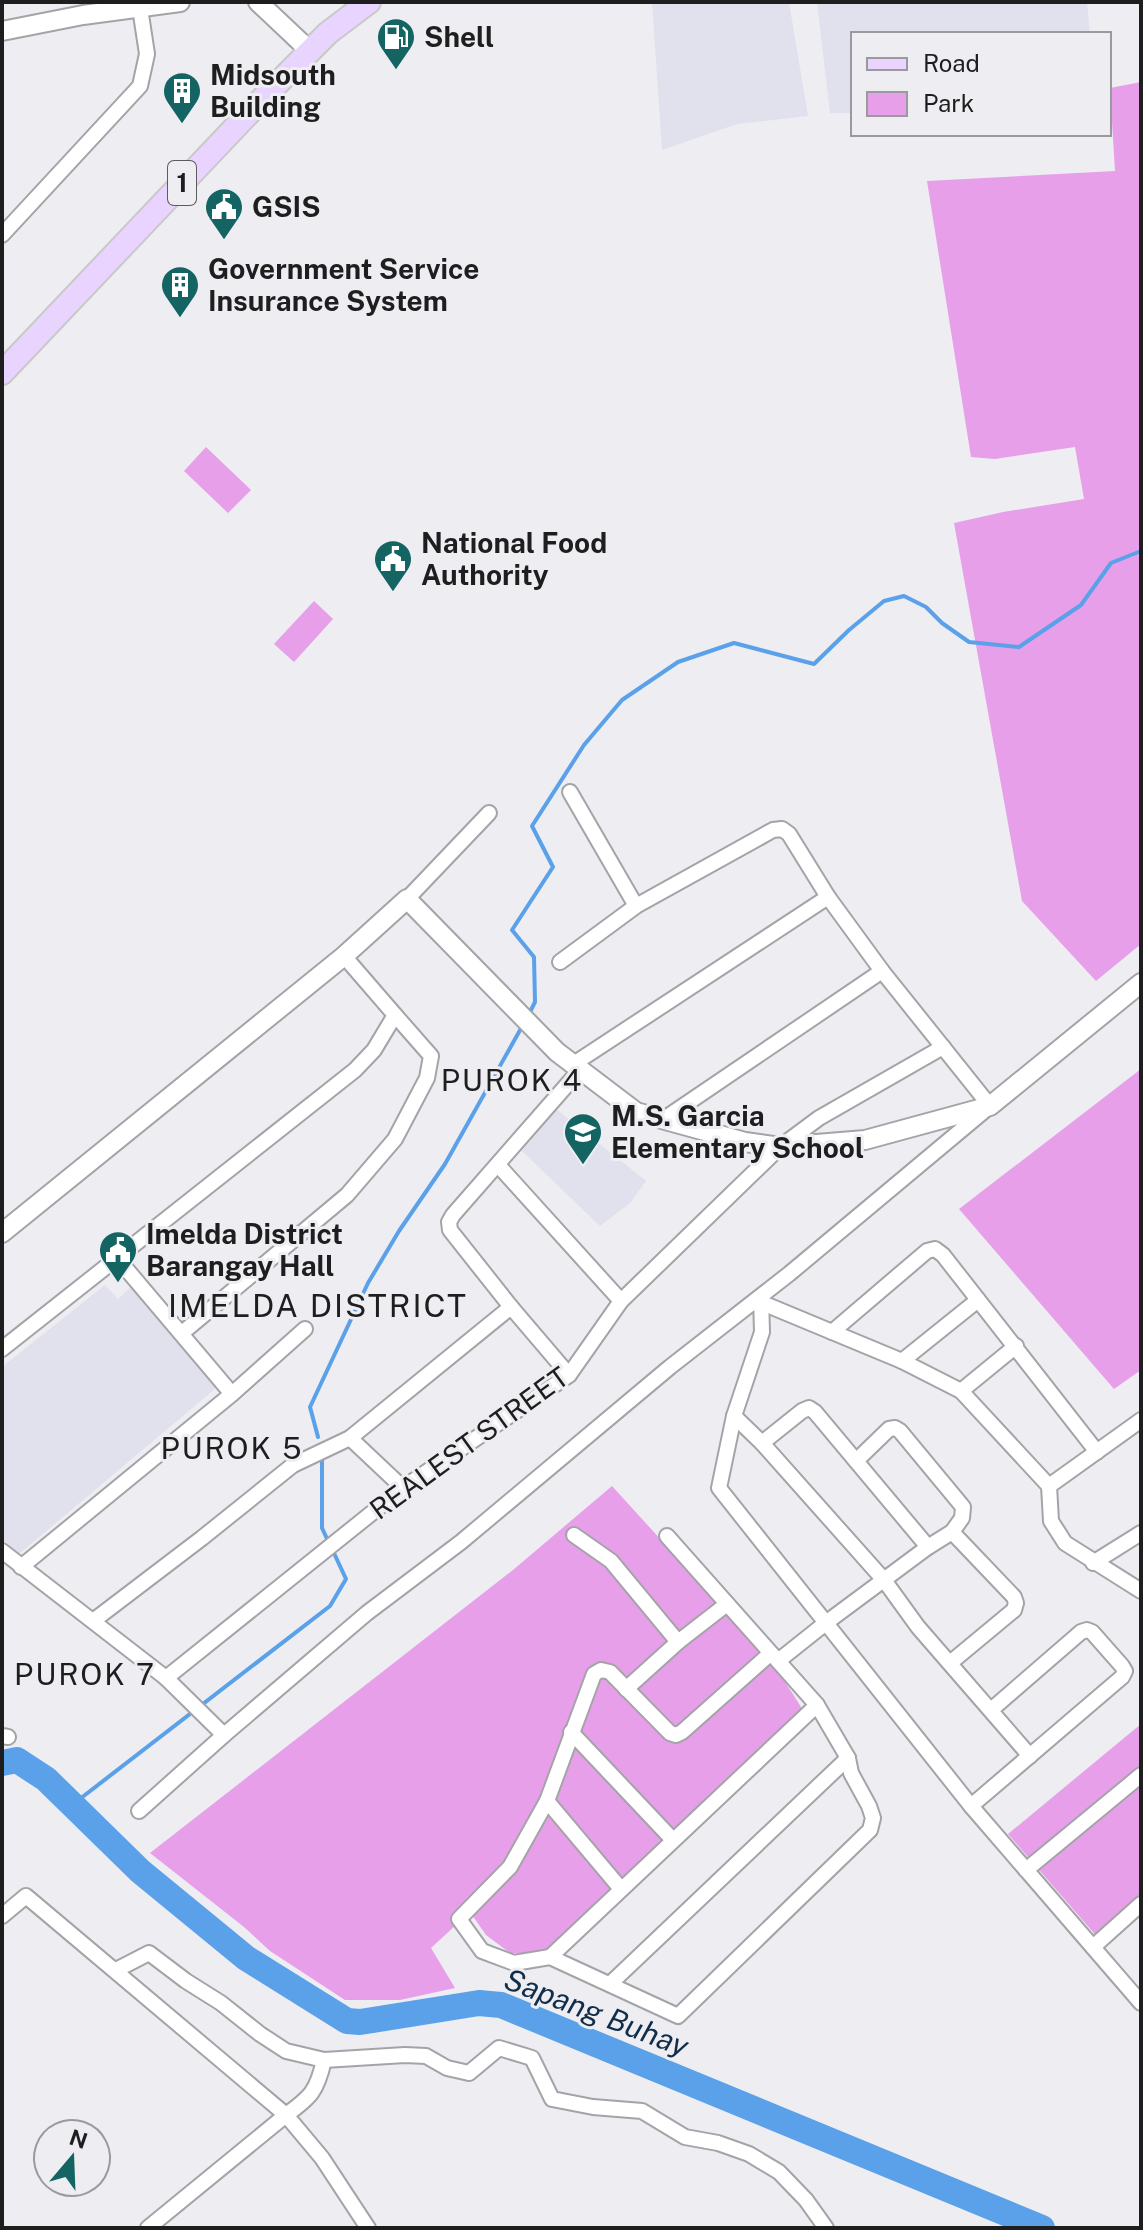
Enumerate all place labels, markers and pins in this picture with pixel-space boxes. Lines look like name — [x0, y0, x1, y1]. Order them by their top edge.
fuel station icon: Shell — [375, 16, 417, 71]
place label: Shell — [424, 20, 494, 53]
place label: Midsouth Building — [210, 58, 336, 123]
building icon: Midsouth Building — [161, 70, 203, 125]
public building icon: GSIS — [203, 186, 245, 241]
place label: GSIS — [252, 190, 321, 223]
place label: Government Service Insurance System — [208, 252, 479, 317]
building icon: Government Service Insurance System — [159, 264, 201, 319]
place label: National Food Authority — [421, 526, 607, 591]
public building icon: National Food Authority — [372, 538, 414, 593]
place label: M.S. Garcia Elementary School — [611, 1099, 864, 1164]
school or university icon: M.S. Garcia Elementary School — [562, 1111, 604, 1166]
place label: Imelda District Barangay Hall — [146, 1217, 343, 1282]
public building icon: Imelda District Barangay Hall — [97, 1229, 139, 1284]

